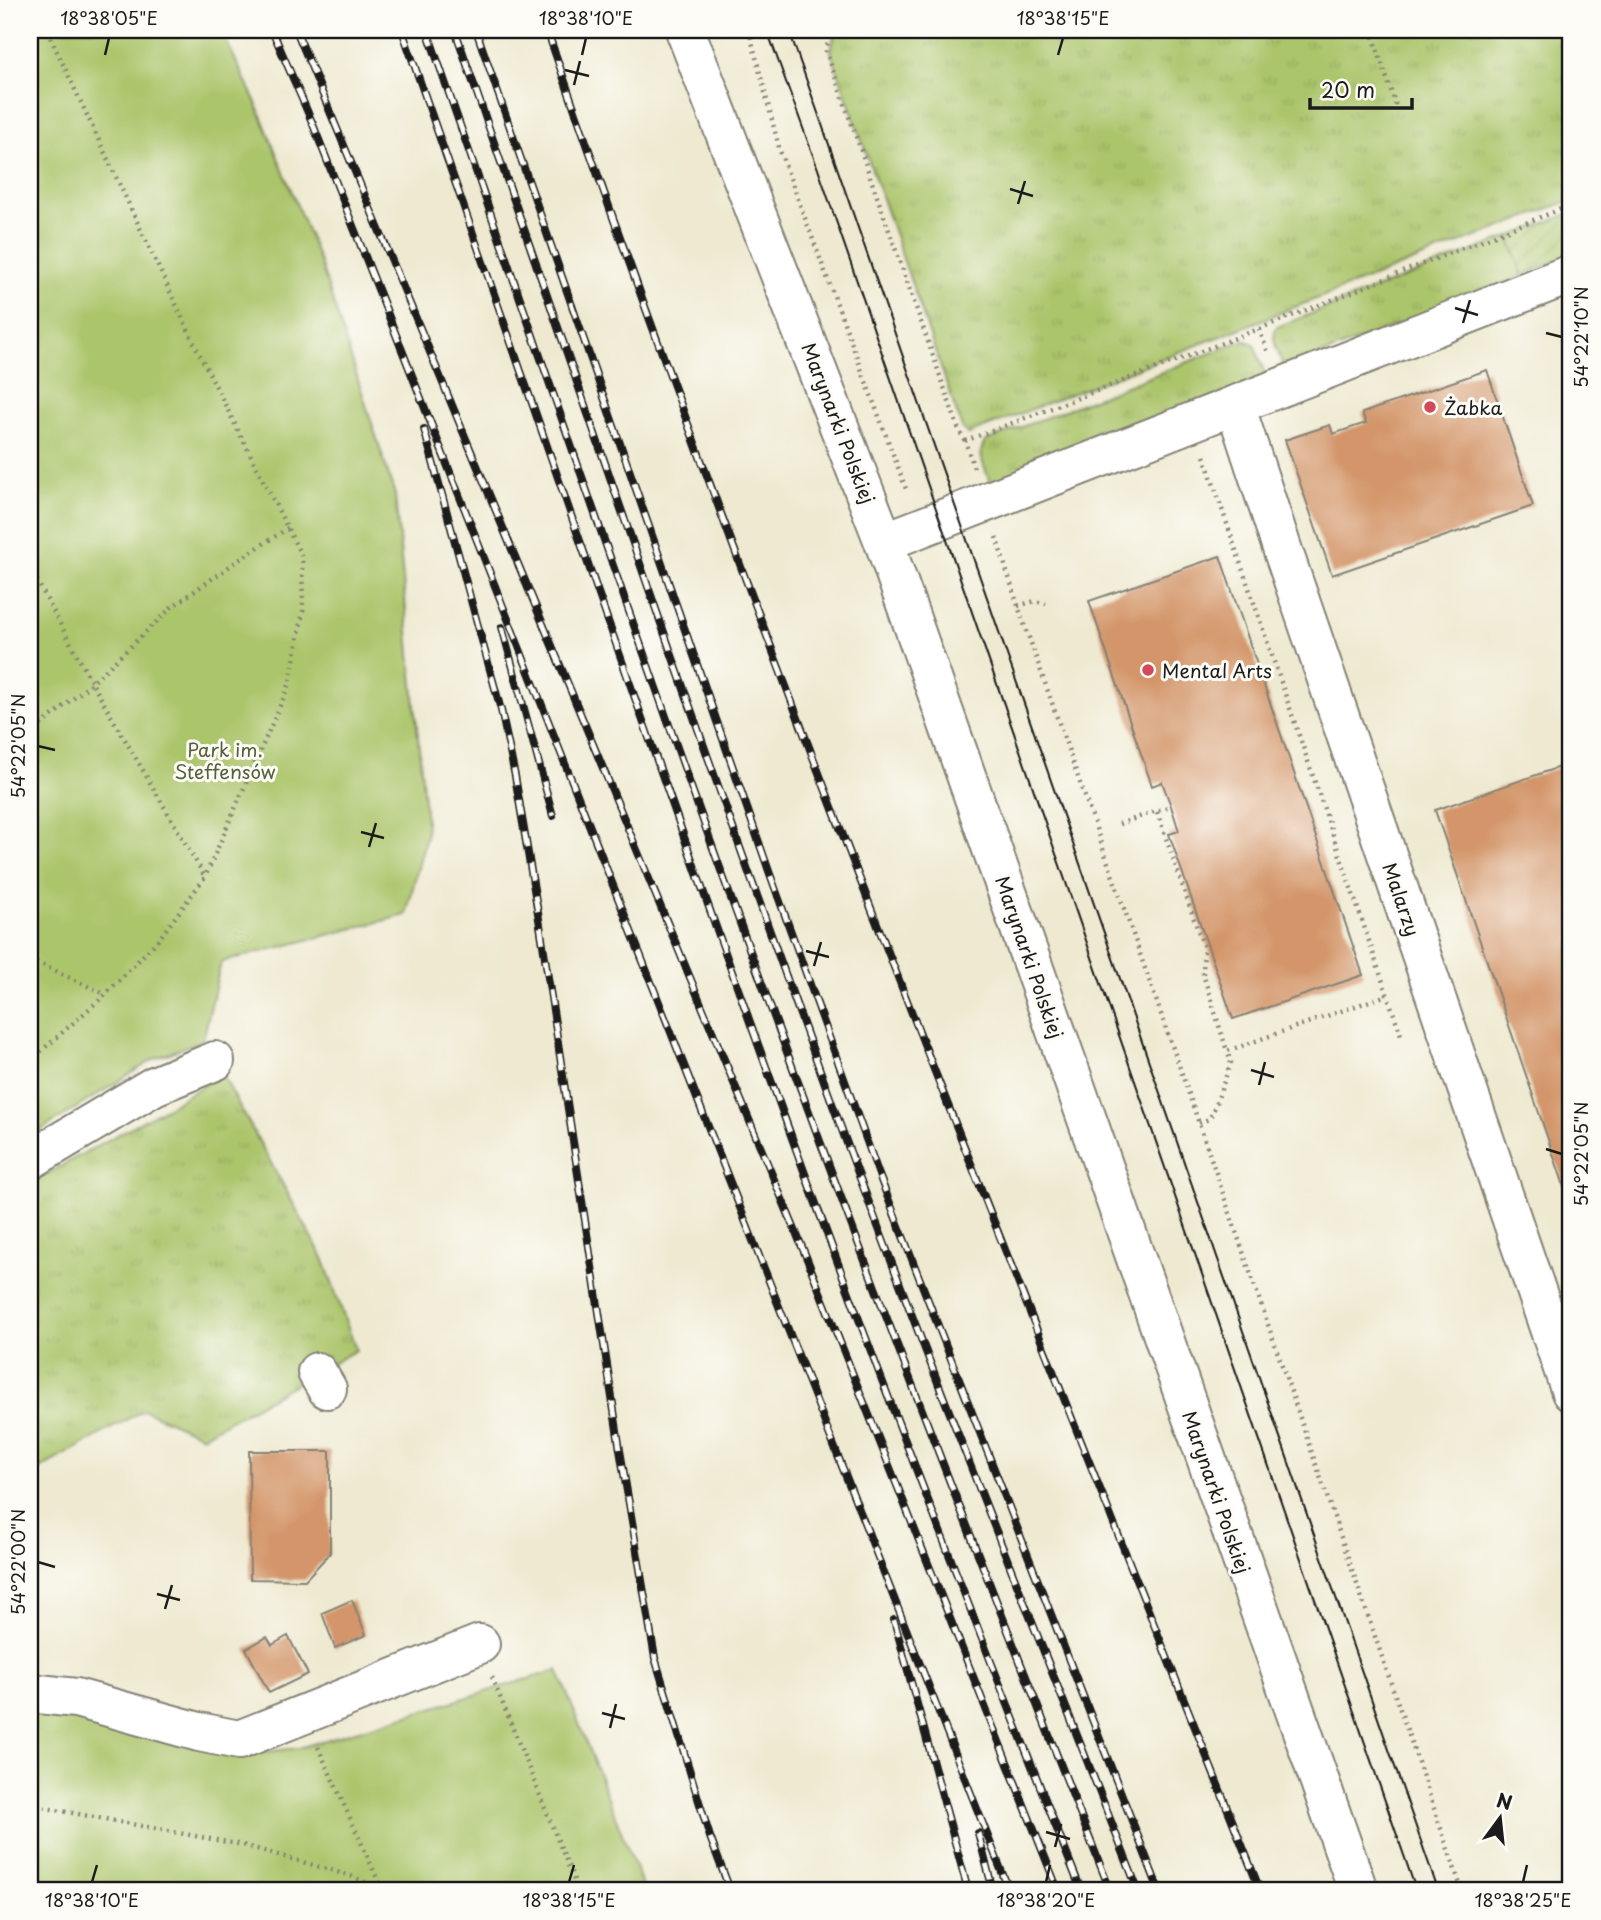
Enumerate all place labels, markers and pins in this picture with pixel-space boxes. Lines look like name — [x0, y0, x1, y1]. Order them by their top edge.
place label: Żabka — [1444, 393, 1502, 421]
marker: Żabka — [1422, 399, 1438, 415]
place label: Mental Arts — [1162, 656, 1272, 684]
marker: Mental Arts — [1140, 662, 1156, 678]

